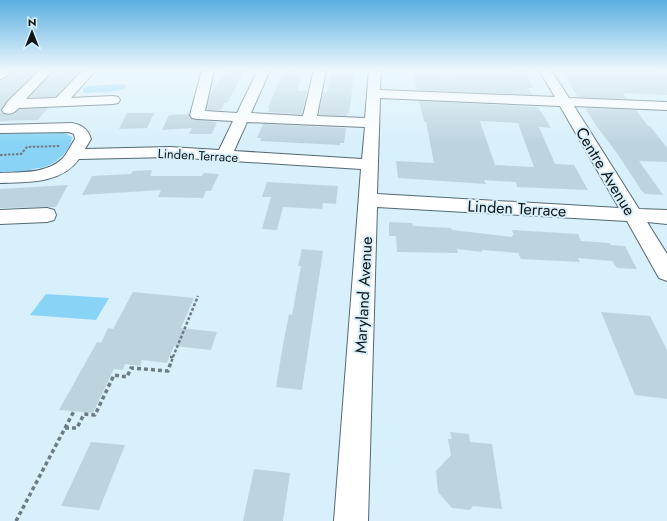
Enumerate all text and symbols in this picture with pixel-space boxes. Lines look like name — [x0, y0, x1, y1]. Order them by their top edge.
north arrow — [12, 12, 52, 52]
text: N — [28, 14, 36, 30]
street label: Centre Avenue — [570, 123, 641, 220]
street label: Linden Terrace — [157, 144, 239, 167]
street label: Linden Terrace — [467, 194, 567, 223]
street label: Maryland Avenue — [349, 236, 378, 354]

